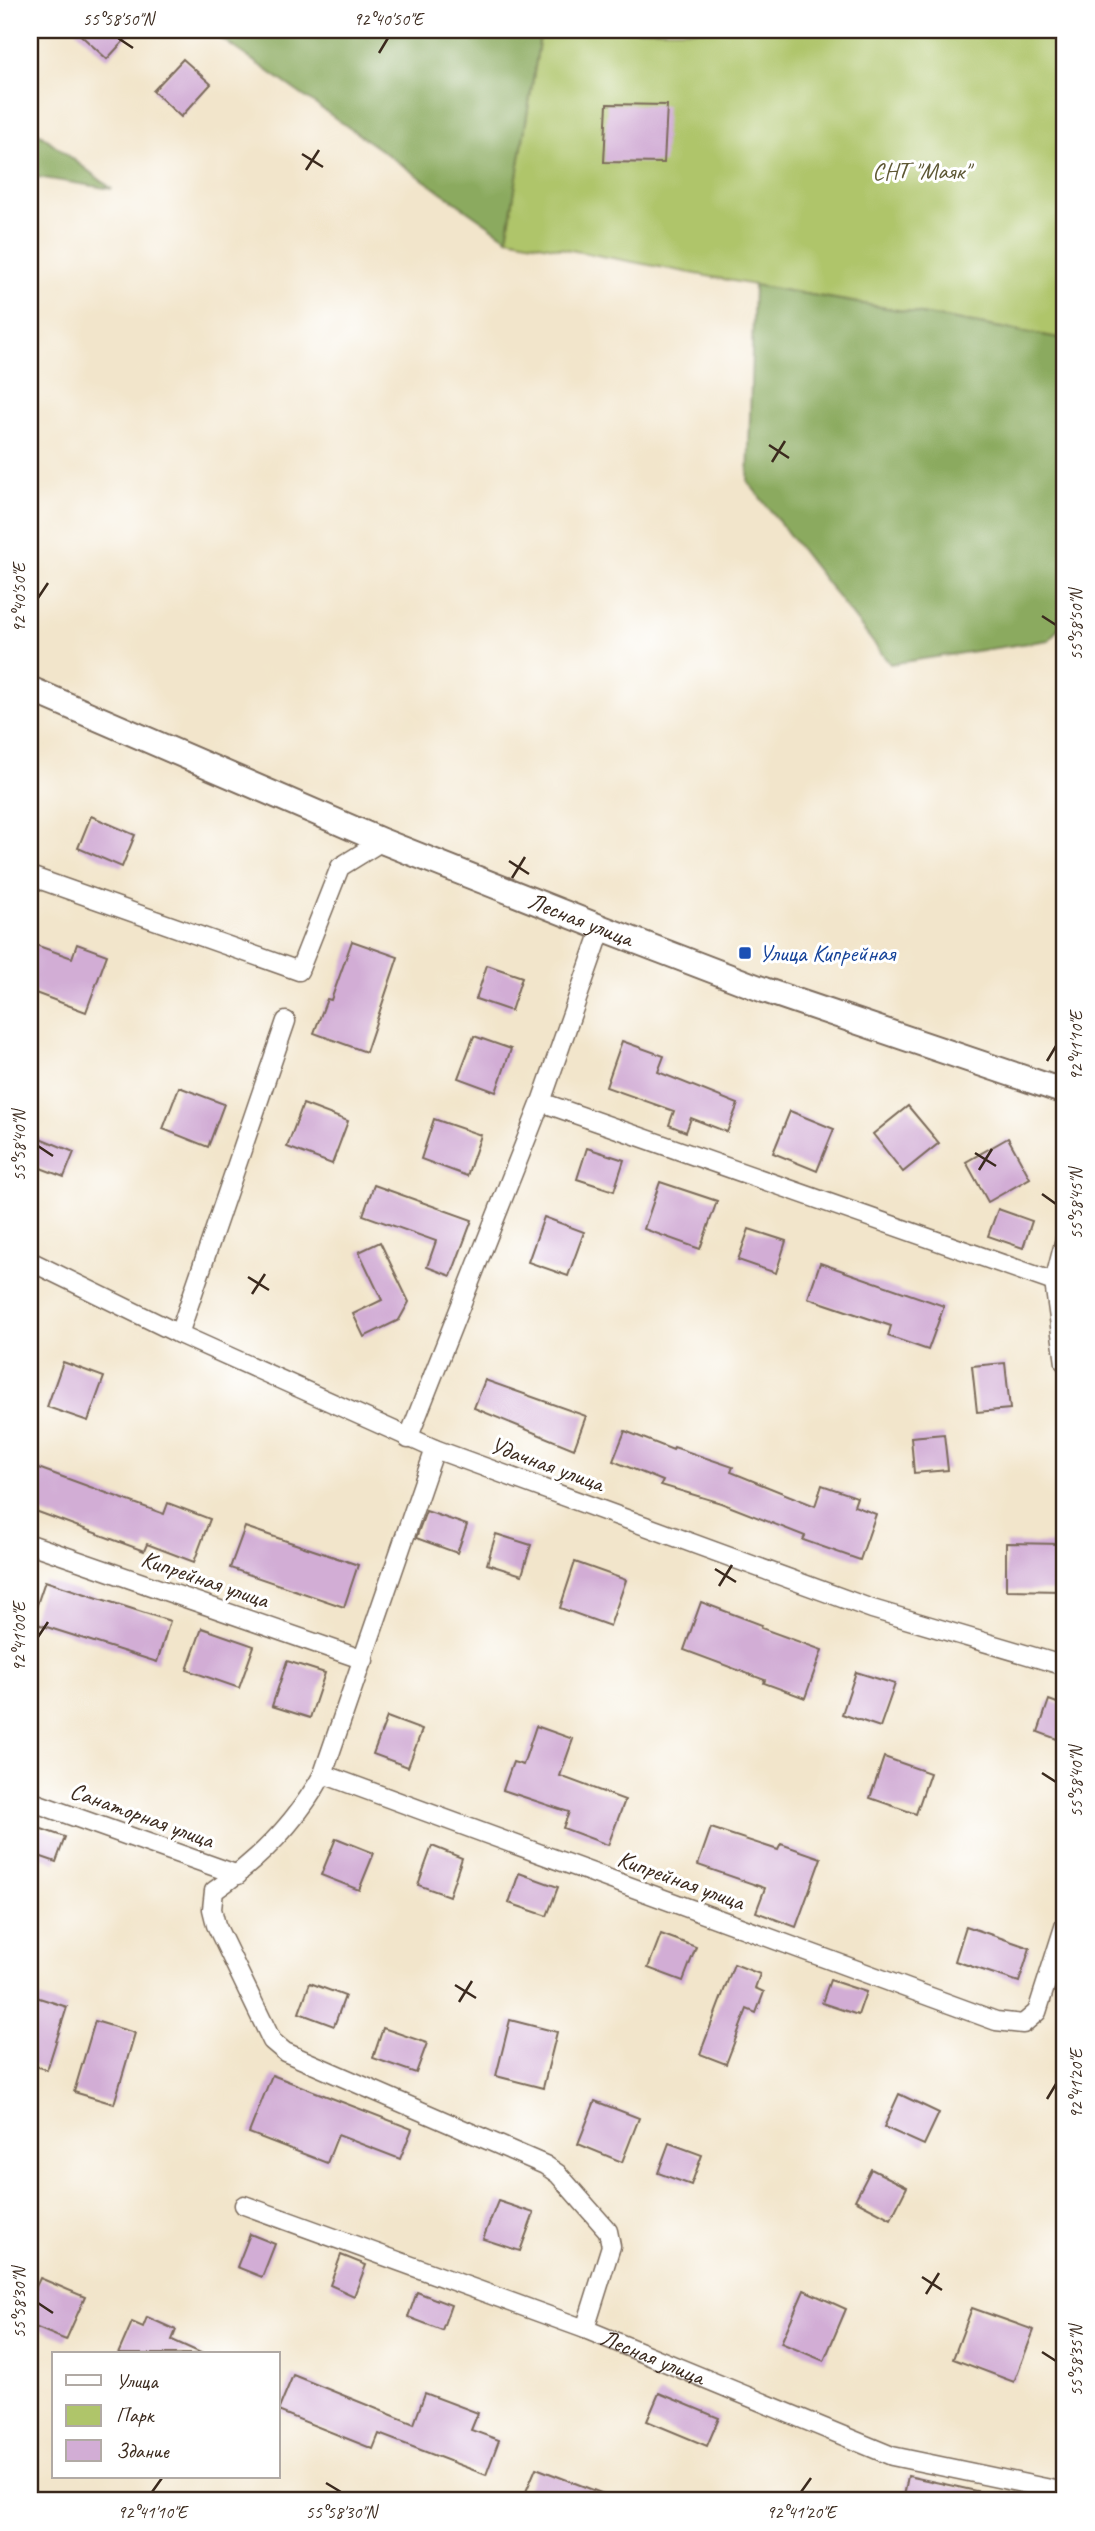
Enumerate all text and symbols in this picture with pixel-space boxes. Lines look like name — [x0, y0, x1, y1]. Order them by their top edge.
text: 55°58'50"N — [83, 8, 157, 30]
text: 92°40'50"E — [353, 8, 425, 30]
park label: СНТ "Маяк" — [872, 156, 975, 186]
text: 92°40'50"E — [8, 561, 30, 633]
text: 55°58'50"N — [1065, 586, 1087, 660]
street label: Лесная улица — [524, 885, 639, 954]
place label: Улица Кипрейная — [759, 938, 897, 968]
marker: Улица Кипрейная — [737, 945, 753, 961]
text: 92°41'10"E — [1065, 1009, 1087, 1081]
text: 55°58'40"N — [8, 1107, 30, 1181]
text: 55°58'45"N — [1065, 1165, 1087, 1239]
street label: Удачная улица — [486, 1430, 610, 1499]
street label: Кипрейная улица — [137, 1543, 274, 1615]
text: 92°41'00"E — [8, 1600, 30, 1672]
text: 55°58'40"N — [1065, 1743, 1087, 1817]
street label: Санаторная улица — [66, 1775, 219, 1855]
street label: Кипрейная улица — [614, 1843, 750, 1917]
text: 92°41'20"E — [1065, 2047, 1087, 2119]
text: 55°58'30"N — [8, 2264, 30, 2338]
street label: Лесная улица — [596, 2322, 711, 2393]
text: 55°58'35"N — [1065, 2322, 1087, 2396]
legend — [52, 2352, 280, 2478]
text: Улица — [116, 2368, 159, 2394]
text: Парк — [116, 2402, 156, 2428]
text: Здание — [116, 2438, 170, 2464]
text: 92°41'10"E — [117, 2501, 189, 2523]
text: 55°58'30"N — [306, 2501, 380, 2523]
text: 92°41'20"E — [766, 2501, 838, 2523]

